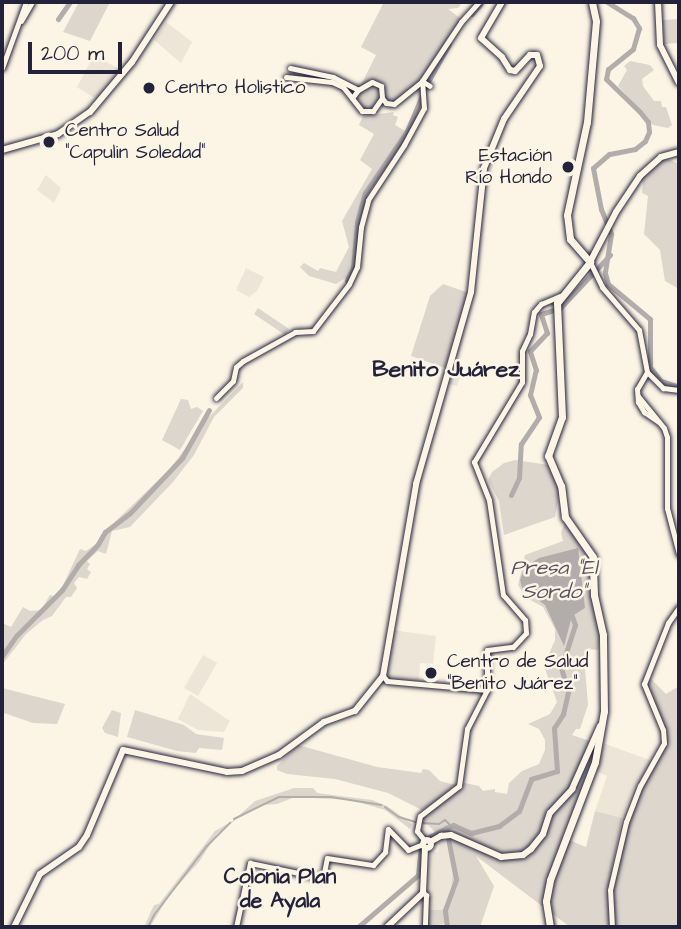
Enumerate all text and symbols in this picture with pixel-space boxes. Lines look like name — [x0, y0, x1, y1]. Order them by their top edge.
scale bar — [32, 28, 126, 72]
text: 200 m — [41, 39, 104, 68]
place label: Centro Holistico — [165, 77, 306, 99]
marker: Centro Holistico — [139, 78, 159, 98]
place label: Centro Salud "Capulin Soledad" — [65, 120, 206, 164]
marker: Centro Salud "Capulin Soledad" — [39, 132, 59, 152]
place label: Estación Río Hondo — [465, 145, 552, 189]
marker: Estación Río Hondo — [558, 157, 578, 177]
district label: Benito Juárez — [372, 355, 520, 383]
water label: Presa "El Sordo" — [511, 555, 597, 605]
place label: Centro de Salud "Benito Juárez" — [447, 651, 589, 695]
marker: Centro de Salud "Benito Juárez" — [421, 663, 441, 683]
district label: Colonia Plan de Ayala — [224, 864, 336, 914]

